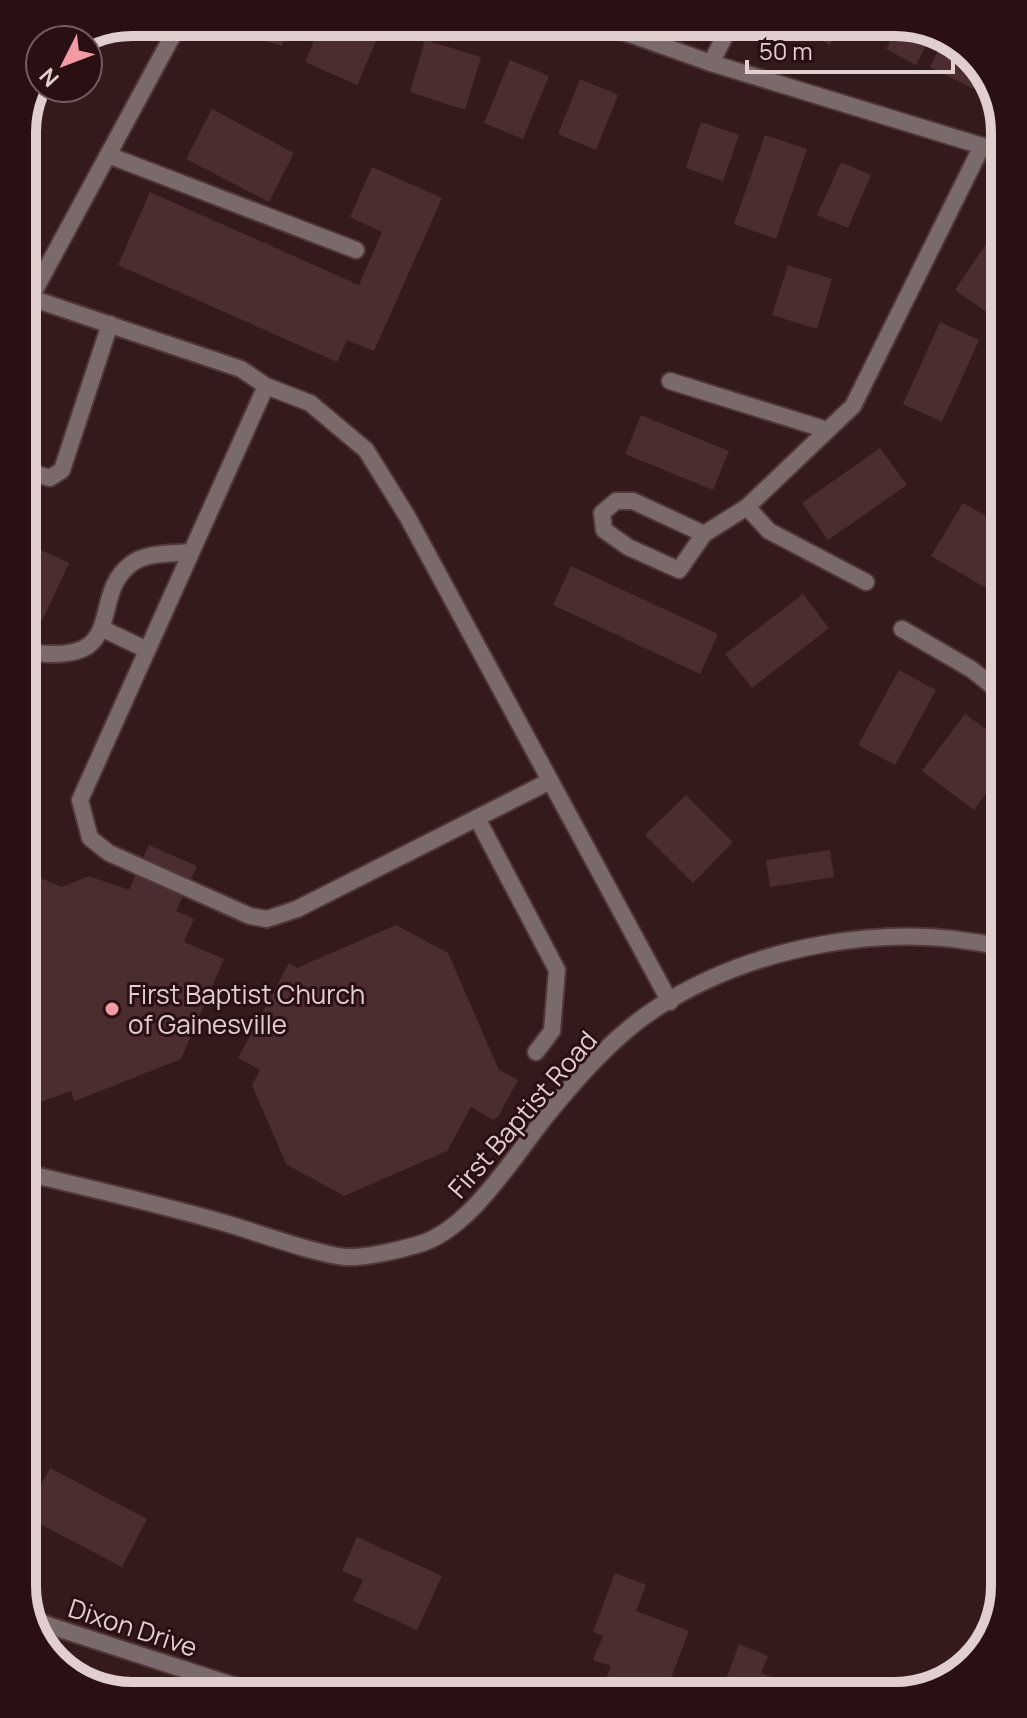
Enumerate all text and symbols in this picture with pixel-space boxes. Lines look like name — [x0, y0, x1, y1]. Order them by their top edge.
north arrow — [24, 24, 104, 104]
scale bar — [747, 24, 953, 74]
text: 50 m — [759, 34, 813, 67]
text: N — [33, 61, 66, 93]
place label: First Baptist Church of Gainesville — [128, 976, 365, 1042]
marker: First Baptist Church of Gainesville — [103, 1000, 121, 1018]
street label: First Baptist Road — [439, 1023, 605, 1205]
street label: Dixon Drive — [64, 1589, 202, 1665]

